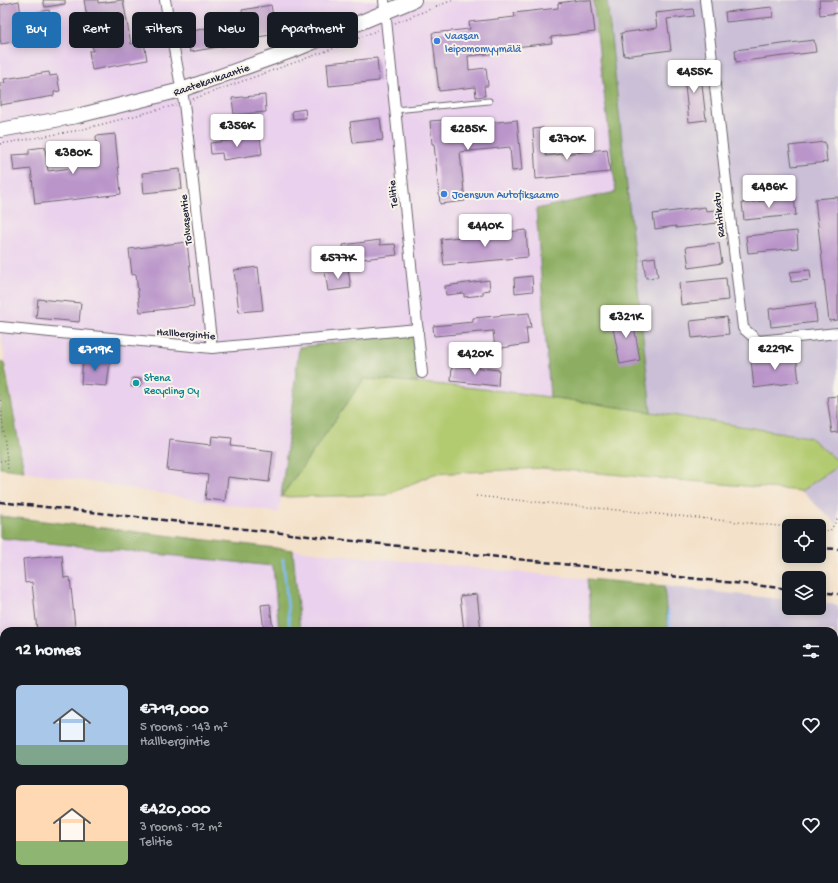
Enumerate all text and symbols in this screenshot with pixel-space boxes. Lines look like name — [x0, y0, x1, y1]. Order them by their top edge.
chip: Buy — [12, 12, 61, 48]
chip: Rent — [69, 12, 124, 48]
chip: Filters — [132, 12, 196, 48]
chip: New — [204, 12, 259, 48]
chip: Apartment — [267, 12, 358, 48]
place label: Vaasan leipomomyymälä — [444, 31, 522, 56]
marker: Vaasan leipomomyymälä — [432, 36, 442, 46]
pin: €455K — [666, 60, 722, 94]
street label: Raatekankaantie — [172, 62, 251, 99]
text: €455K — [677, 65, 711, 80]
pin: €356K — [209, 114, 265, 148]
pin: €285K — [440, 117, 496, 151]
text: €356K — [219, 119, 255, 134]
text: €285K — [450, 122, 486, 137]
pin: €370K — [539, 127, 595, 161]
text: €370K — [549, 132, 585, 147]
pin: €380K — [45, 141, 101, 175]
text: €380K — [55, 146, 91, 161]
pin: €486K — [741, 175, 797, 209]
street label: Telitie — [387, 179, 401, 209]
text: €486K — [752, 180, 786, 195]
marker: Joensuun Autofiksaamo — [439, 189, 449, 199]
place label: Joensuun Autofiksaamo — [452, 189, 559, 202]
street label: Rahtikatu — [712, 192, 728, 238]
street label: Tolvasentie — [178, 194, 196, 247]
pin: €440K — [457, 214, 513, 248]
text: €440K — [468, 219, 502, 234]
pin: €577K — [310, 246, 366, 280]
text: €577K — [320, 251, 356, 266]
pin: €321K — [598, 305, 654, 339]
text: €321K — [609, 310, 643, 325]
street label: Hallbergintie — [156, 327, 216, 343]
pin: €229K — [747, 337, 803, 371]
pin: €719K — [67, 338, 123, 372]
pin: €420K — [447, 342, 503, 376]
text: €229K — [758, 342, 792, 357]
text: €719K — [78, 343, 112, 358]
text: €420K — [458, 347, 492, 362]
place label: Stena Recycling Oy — [144, 373, 200, 398]
marker: Stena Recycling Oy — [131, 378, 141, 388]
map controls — [782, 519, 826, 615]
button: locate — [782, 519, 826, 563]
button: layers — [782, 571, 826, 615]
icon: filters — [800, 640, 822, 662]
text: 12 homes — [16, 641, 80, 661]
text: €719,000 — [140, 700, 209, 720]
icon: home — [48, 701, 96, 749]
icon: heart — [800, 714, 822, 736]
text: 5 rooms · 143 m² — [140, 720, 228, 735]
text: Hallbergintie — [140, 735, 210, 750]
text: €420,000 — [140, 800, 210, 820]
icon: home — [48, 801, 96, 849]
icon: heart — [800, 814, 822, 836]
text: 3 rooms · 92 m² — [140, 820, 223, 835]
text: Telitie — [140, 835, 172, 850]

